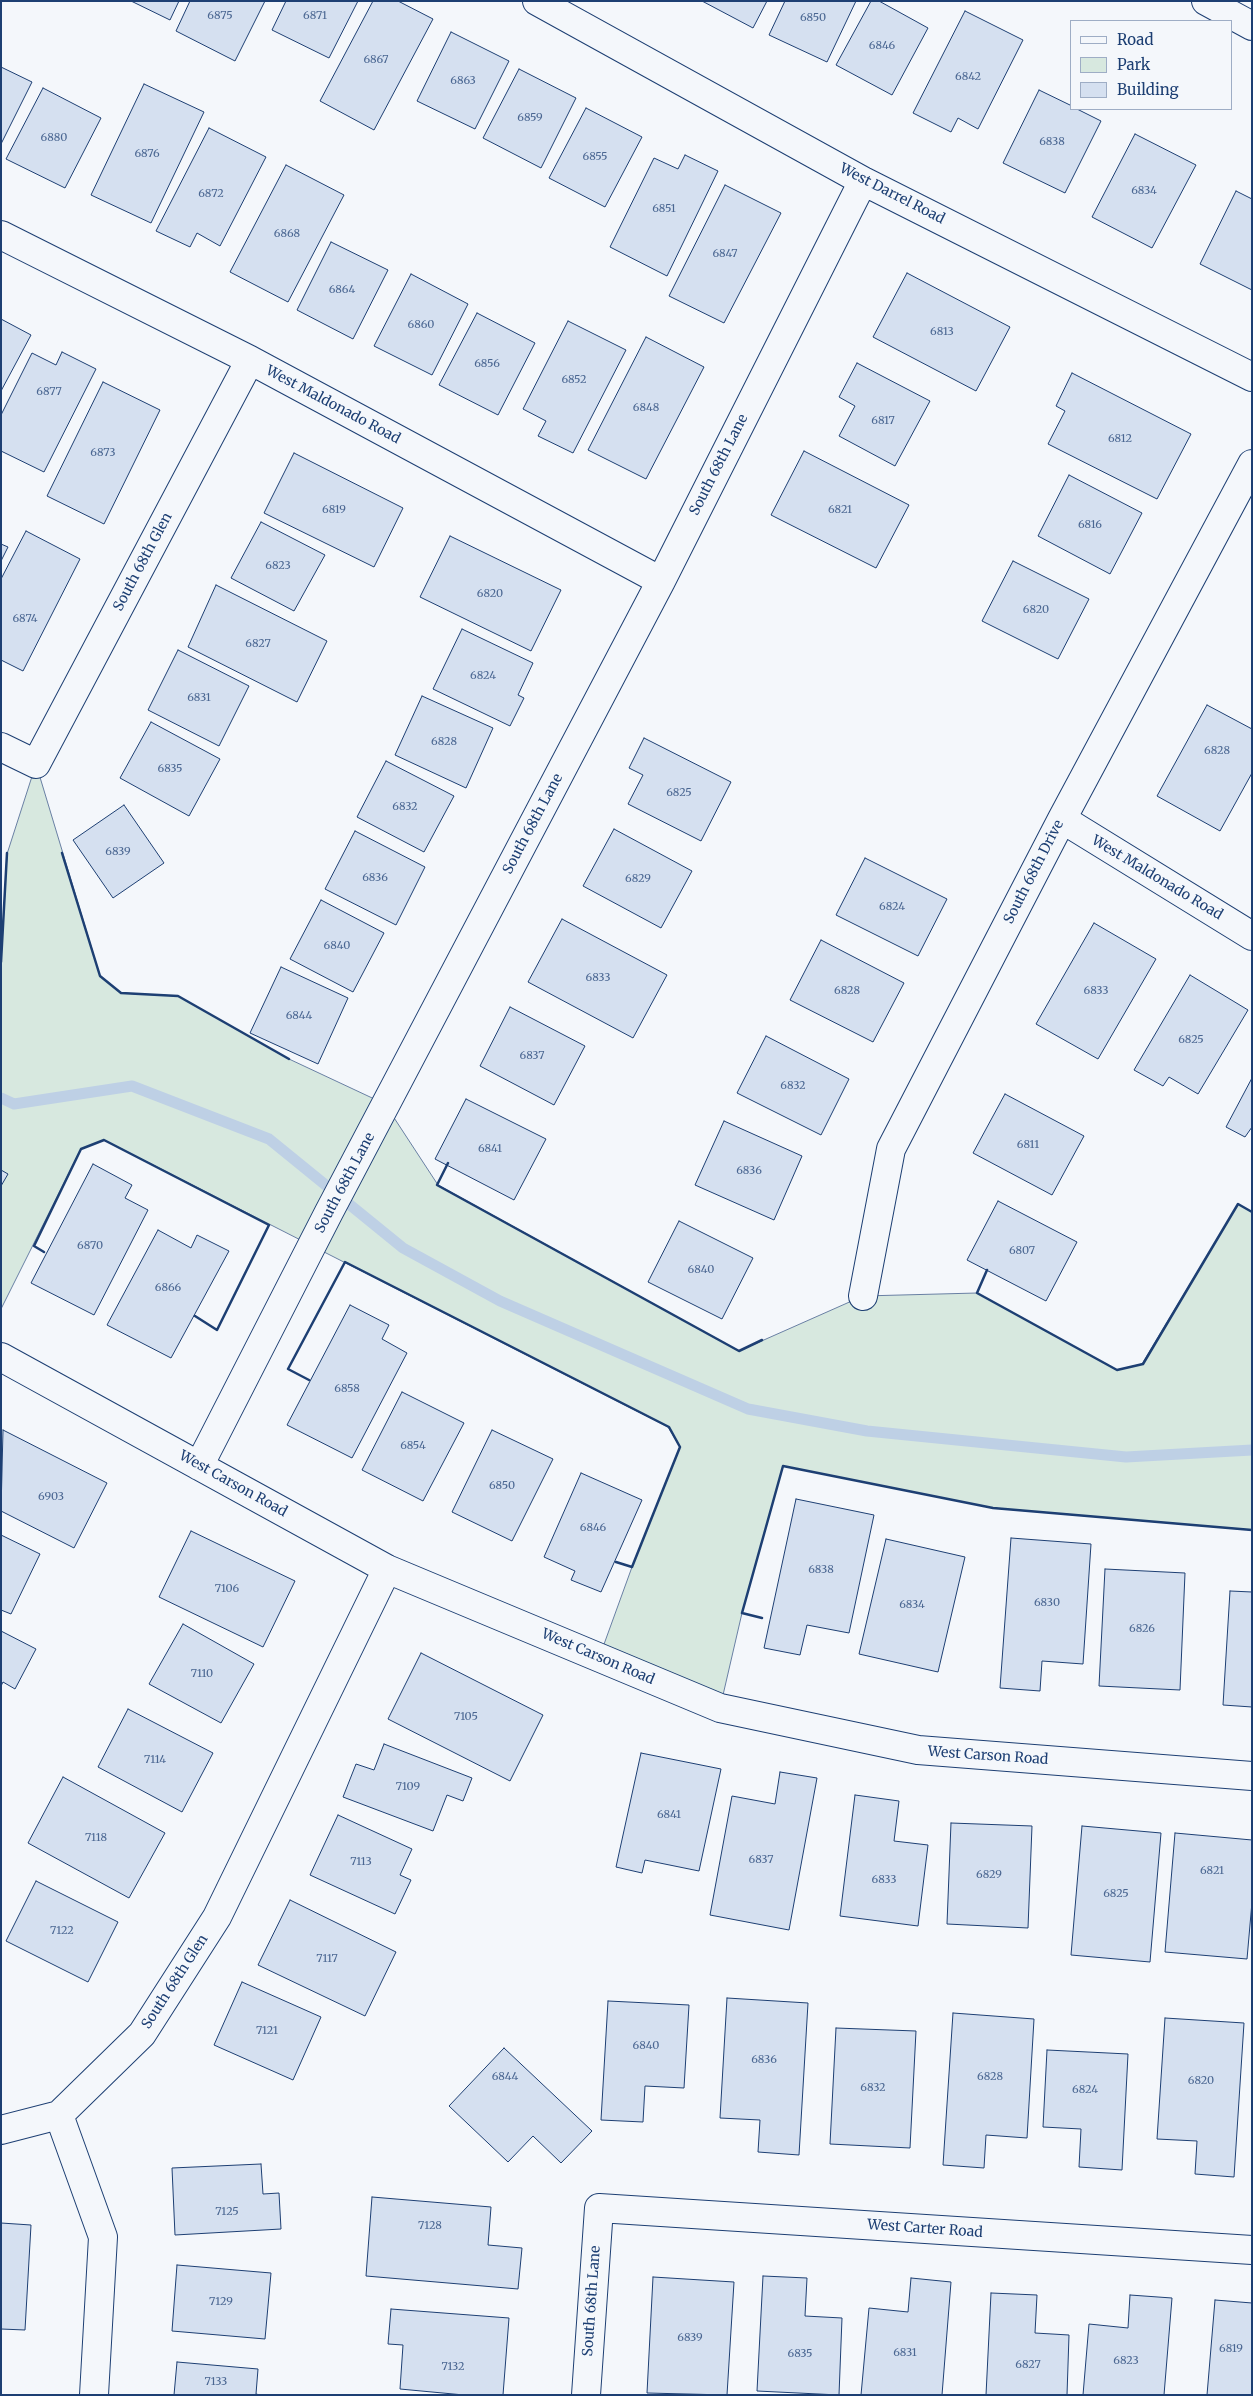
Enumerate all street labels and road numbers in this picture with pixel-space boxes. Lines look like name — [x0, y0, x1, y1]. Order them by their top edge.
street label: West Darrel Road — [837, 160, 947, 228]
street label: West Maldonado Road — [263, 362, 403, 448]
street label: South 68th Lane — [686, 412, 752, 518]
street label: South 68th Glen — [110, 510, 176, 614]
street label: South 68th Lane — [499, 771, 567, 877]
street label: South 68th Drive — [1001, 817, 1067, 927]
street label: West Maldonado Road — [1089, 832, 1225, 924]
street label: South 68th Lane — [311, 1130, 379, 1236]
street label: West Carson Road — [176, 1447, 290, 1521]
street label: West Carson Road — [539, 1626, 657, 1688]
street label: West Carson Road — [927, 1743, 1049, 1769]
street label: South 68th Glen — [138, 1932, 212, 2032]
street label: West Carter Road — [867, 2217, 983, 2241]
street label: South 68th Lane — [580, 2245, 604, 2357]

